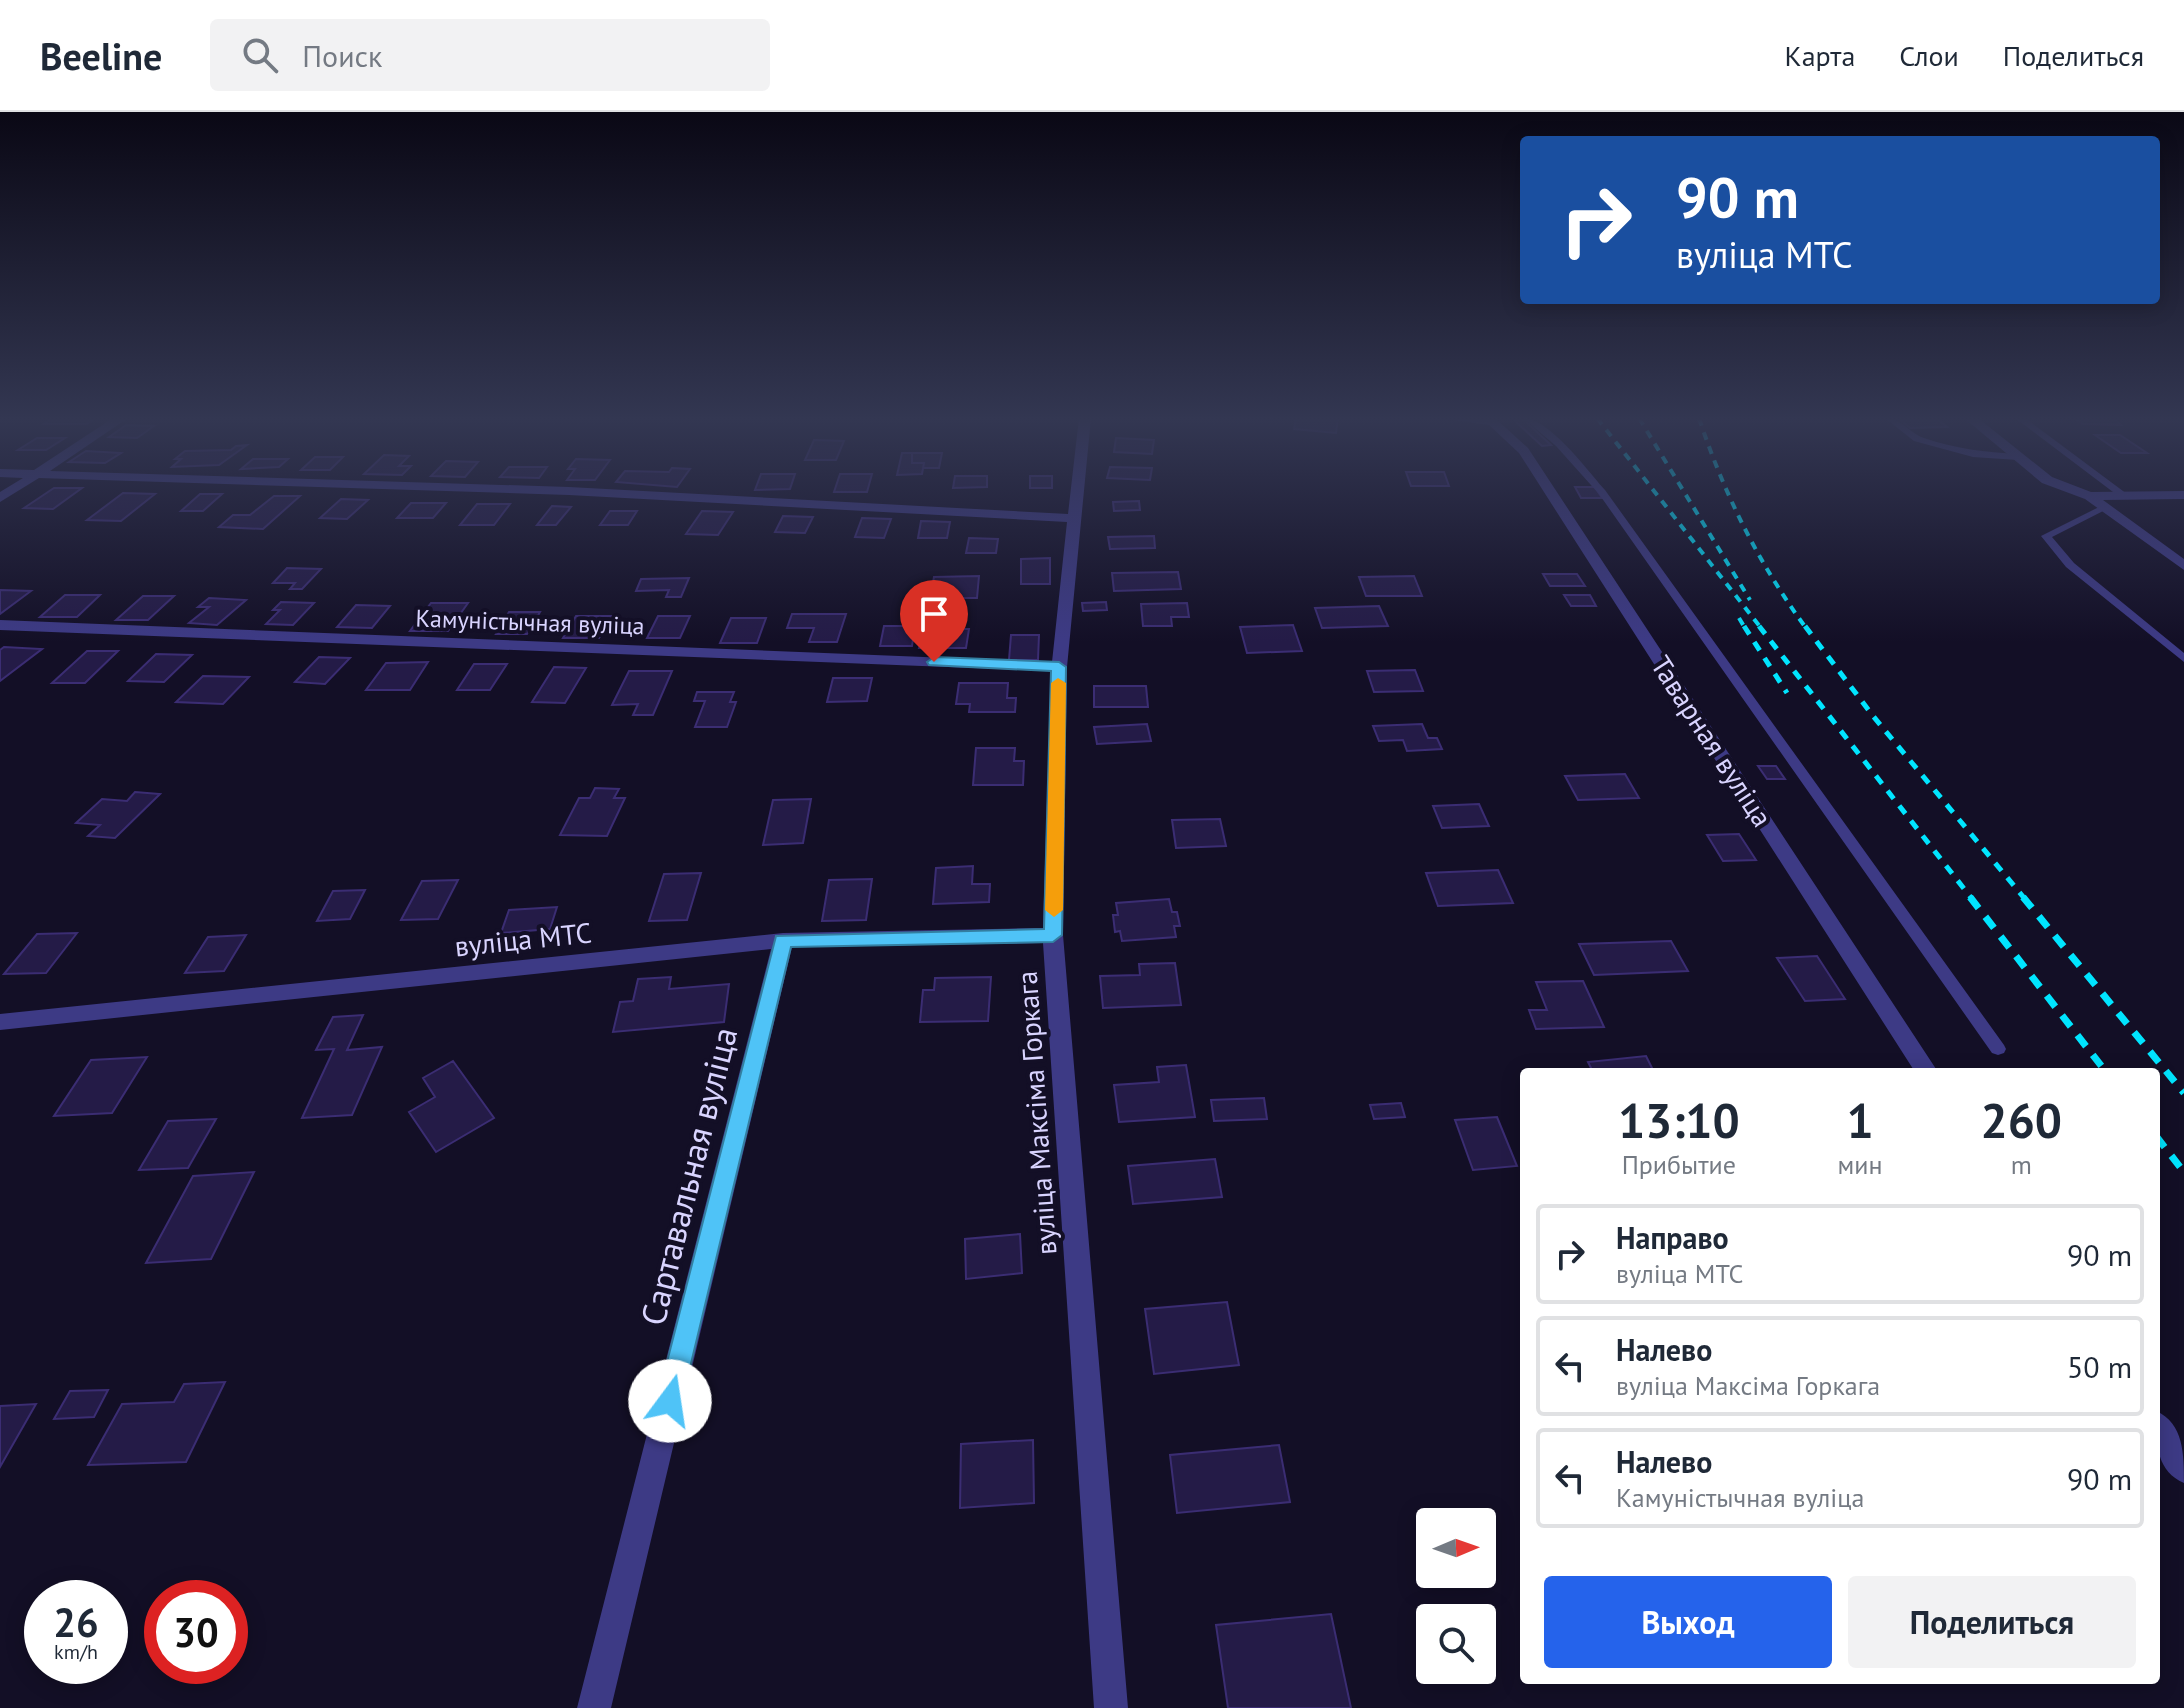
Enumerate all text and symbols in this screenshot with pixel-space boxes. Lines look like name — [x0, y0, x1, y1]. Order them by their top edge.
search box — [210, 19, 770, 91]
text: Beeline — [40, 31, 162, 80]
icon: search — [238, 33, 282, 77]
text: Поиск — [302, 36, 382, 75]
text: Карта — [1785, 37, 1855, 74]
text: Слои — [1899, 37, 1959, 74]
text: Поделиться — [2003, 37, 2144, 74]
text: 90 m — [1676, 161, 1799, 233]
icon: right — [1544, 168, 1648, 272]
text: вуліца МТС — [1676, 231, 1852, 278]
pin — [900, 580, 968, 662]
icon: arrive — [912, 592, 956, 636]
street label: Камуністычная вуліца — [415, 603, 645, 641]
street label: Таварная вуліца — [1643, 648, 1781, 834]
street label: вуліца МТС — [453, 913, 593, 965]
street label: вуліца Максіма Горкага — [1008, 970, 1064, 1256]
street label: Сартавальная вуліца — [630, 1022, 746, 1330]
text: 13:10 — [1618, 1089, 1740, 1151]
text: 1 — [1846, 1089, 1874, 1151]
text: 260 — [1980, 1089, 2062, 1151]
text: Прибытие — [1622, 1148, 1736, 1181]
text: мин — [1838, 1148, 1883, 1181]
text: m — [2011, 1148, 2032, 1181]
text: Направо — [1616, 1218, 1729, 1257]
icon: right — [1548, 1232, 1592, 1276]
text: 90 m — [2067, 1235, 2132, 1274]
text: вуліца МТС — [1616, 1257, 1743, 1290]
text: Налево — [1616, 1330, 1712, 1369]
icon: left — [1548, 1344, 1592, 1388]
text: 50 m — [2067, 1347, 2132, 1386]
position arrow — [628, 1359, 712, 1443]
text: вуліца Максіма Горкага — [1616, 1369, 1880, 1402]
text: Налево — [1616, 1442, 1712, 1481]
icon: left — [1548, 1456, 1592, 1500]
text: 90 m — [2067, 1459, 2132, 1498]
text: Камуністычная вуліца — [1616, 1481, 1864, 1514]
north arrow — [1416, 1508, 1496, 1588]
map controls — [1416, 1508, 1496, 1684]
button: Выход — [1544, 1576, 1832, 1668]
button: Поделиться — [1848, 1576, 2136, 1668]
speed limit sign: 30 — [144, 1580, 248, 1684]
text: 26 — [53, 1596, 99, 1648]
button: search — [1416, 1604, 1496, 1684]
text: km/h — [54, 1639, 98, 1665]

